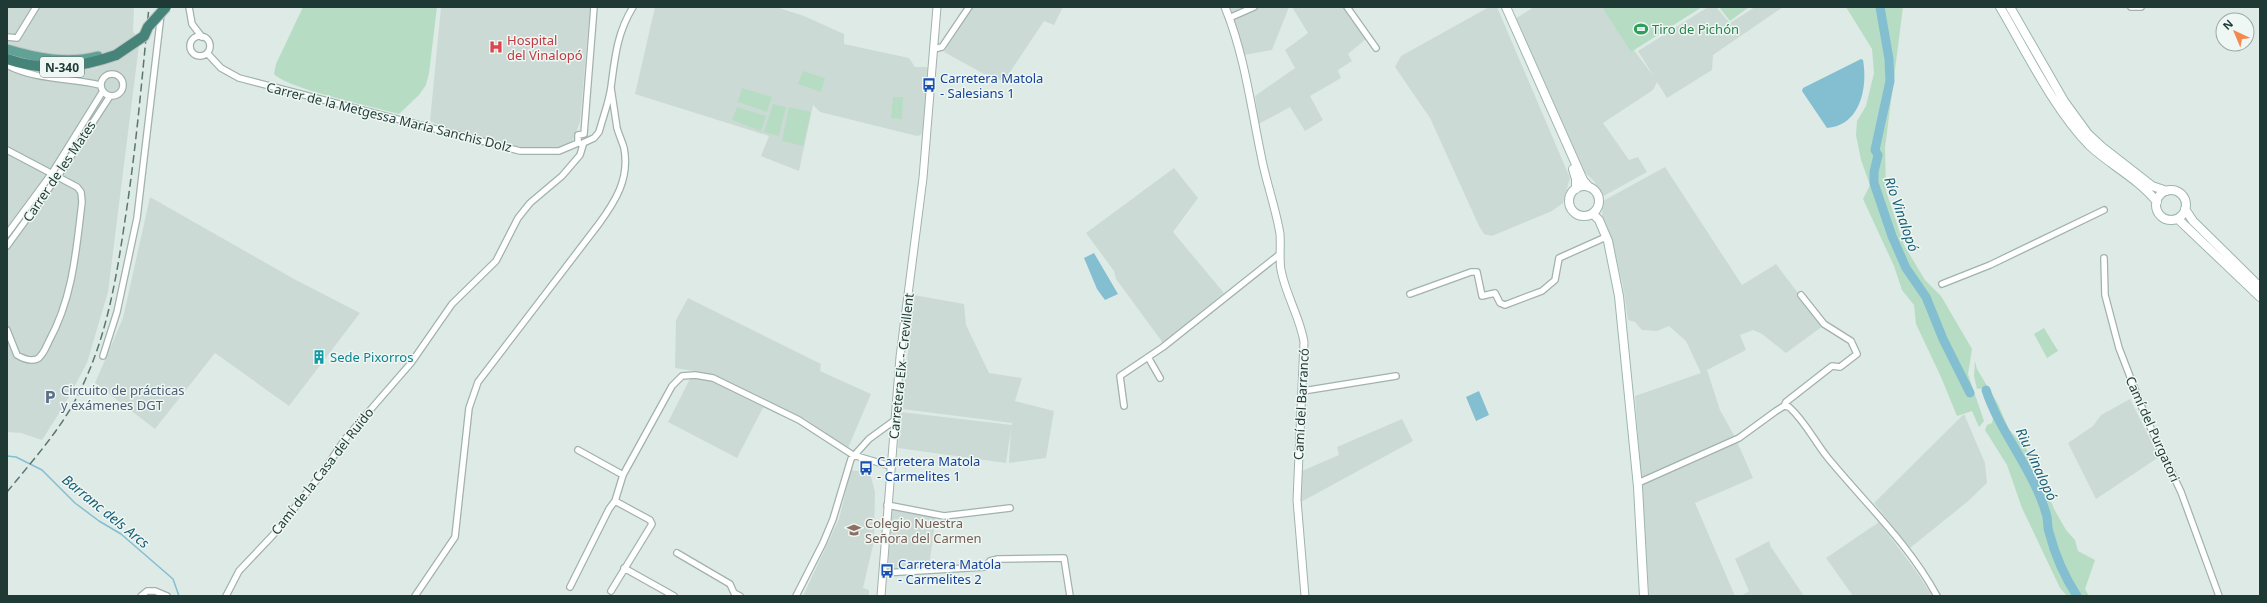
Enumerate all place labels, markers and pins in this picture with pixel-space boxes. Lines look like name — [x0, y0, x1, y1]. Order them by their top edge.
place label: Tiro de Pichón — [1652, 20, 1739, 38]
sports icon: Tiro de Pichón — [1633, 21, 1649, 37]
place label: Hospital del Vinalopó — [507, 31, 583, 64]
hospital icon: Hospital del Vinalopó — [488, 39, 504, 55]
place label: Carretera Matola - Salesians 1 — [940, 69, 1043, 102]
bus stop icon: Carretera Matola - Salesians 1 — [921, 77, 937, 93]
place label: Sede Pixorros — [330, 348, 413, 366]
building icon: Sede Pixorros — [311, 349, 327, 365]
place label: Circuito de prácticas y exámenes DGT — [61, 381, 184, 414]
parking icon: Circuito de prácticas y exámenes DGT — [42, 389, 58, 405]
place label: Carretera Matola - Carmelites 1 — [877, 452, 980, 485]
bus stop icon: Carretera Matola - Carmelites 1 — [858, 460, 874, 476]
place label: Colegio Nuestra Señora del Carmen — [865, 514, 982, 547]
school or university icon: Colegio Nuestra Señora del Carmen — [846, 522, 862, 538]
place label: Carretera Matola - Carmelites 2 — [898, 555, 1001, 588]
bus stop icon: Carretera Matola - Carmelites 2 — [879, 563, 895, 579]

